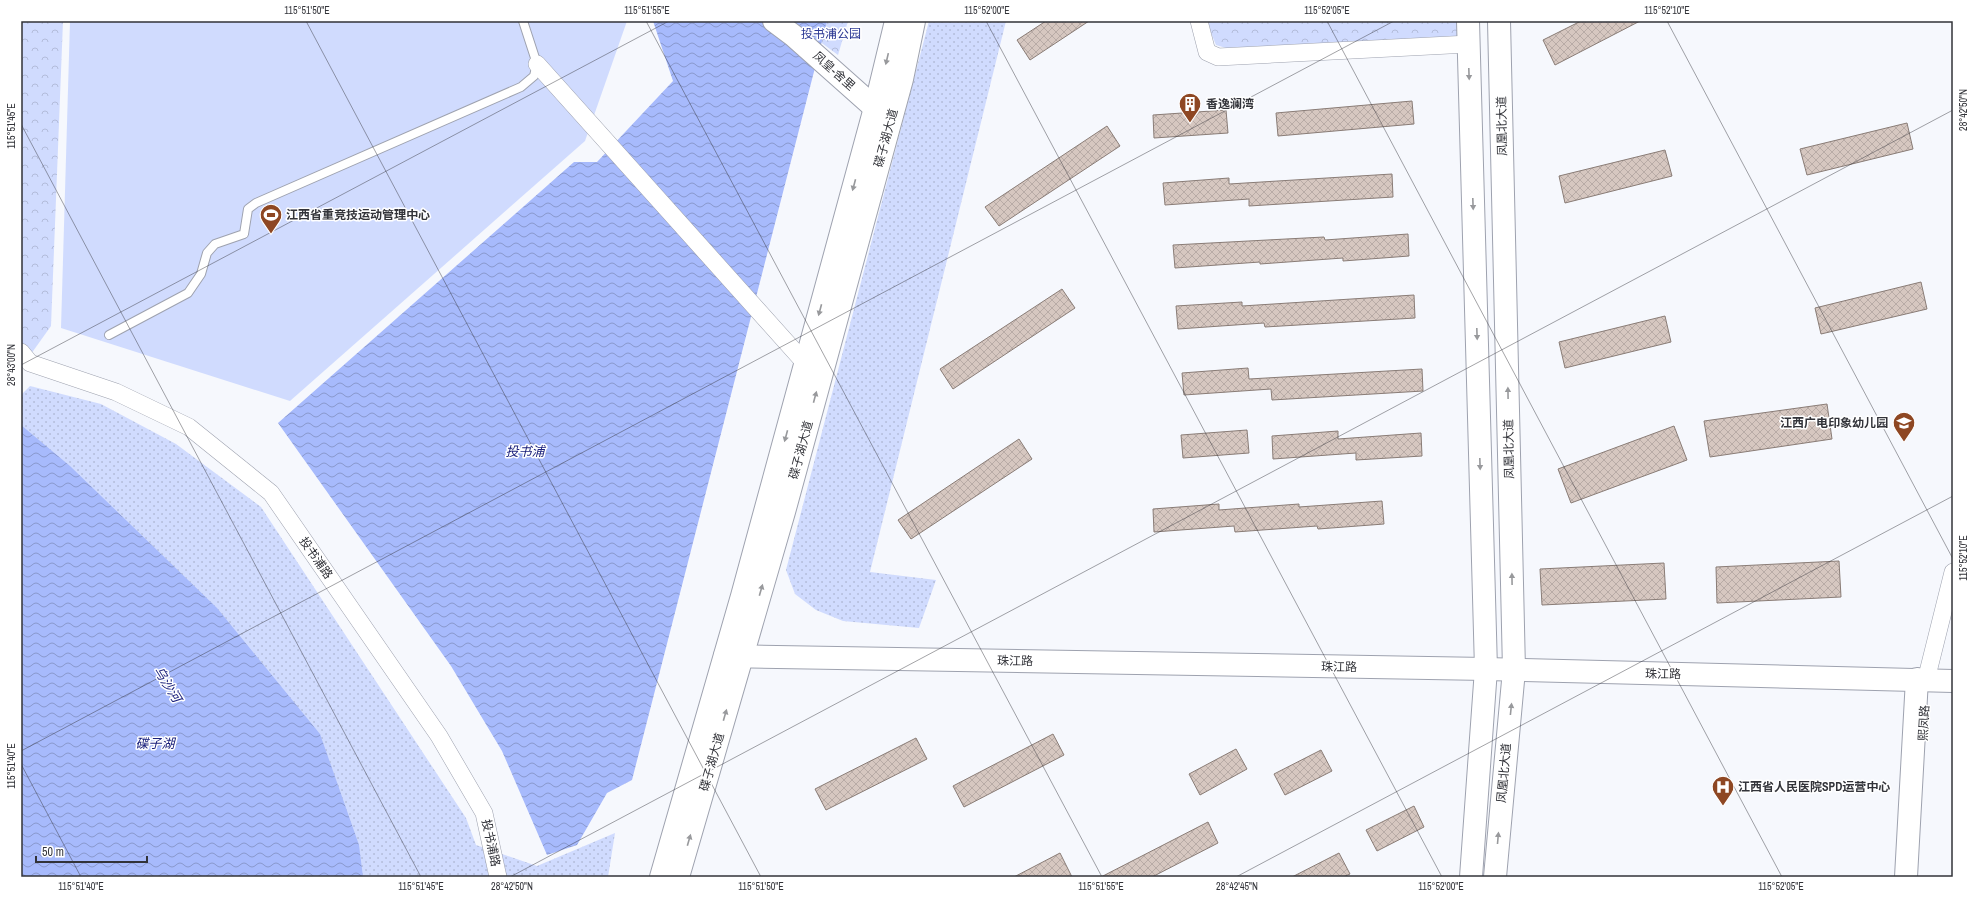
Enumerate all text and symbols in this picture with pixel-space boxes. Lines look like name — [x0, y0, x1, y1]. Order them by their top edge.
text: 115°51'50"E — [284, 4, 330, 17]
text: 115°51'55"E — [624, 4, 670, 17]
text: 115°52'00"E — [964, 4, 1010, 17]
text: 115°52'05"E — [1304, 4, 1350, 17]
text: 115°52'10"E — [1644, 4, 1690, 17]
park label: 投书浦公园 — [801, 26, 861, 42]
street label: 凤皇-舍里 — [810, 48, 858, 94]
one-way arrow — [883, 53, 889, 65]
one-way arrow — [1466, 68, 1473, 80]
text: 28°42'50"N — [1957, 89, 1970, 131]
building icon: 香逸澜湾 — [1177, 91, 1203, 124]
place label: 香逸澜湾 — [1206, 96, 1254, 112]
street label: 凤凰北大道 — [1493, 96, 1511, 156]
text: 115°51'45"E — [5, 103, 18, 149]
street label: 碟子湖大道 — [871, 107, 901, 169]
one-way arrow — [851, 179, 857, 191]
one-way arrow — [1470, 198, 1476, 211]
sports icon: 江西省重竞技运动管理中心 — [258, 202, 284, 235]
place label: 江西省重竞技运动管理中心 — [286, 207, 430, 223]
one-way arrow — [817, 304, 823, 316]
one-way arrow — [1474, 328, 1480, 341]
text: 28°43'00"N — [5, 344, 18, 386]
one-way arrow — [1505, 386, 1511, 399]
one-way arrow — [812, 391, 818, 403]
school or university icon: 江西广电印象幼儿园 — [1891, 410, 1917, 443]
place label: 江西广电印象幼儿园 — [1780, 415, 1888, 431]
street label: 碟子湖大道 — [786, 419, 816, 481]
street label: 凤凰北大道 — [1500, 419, 1518, 479]
one-way arrow — [782, 429, 788, 442]
water label: 投书浦 — [505, 443, 546, 460]
one-way arrow — [1477, 458, 1484, 470]
street label: 投书浦路 — [296, 534, 336, 582]
text: 115°52'10"E — [1957, 535, 1970, 581]
one-way arrow — [1509, 572, 1515, 585]
one-way arrow — [759, 584, 765, 596]
street label: 珠江路 — [997, 653, 1033, 669]
street label: 珠江路 — [1321, 659, 1357, 675]
water label: 乌沙河 — [150, 663, 187, 708]
street label: 珠江路 — [1645, 666, 1681, 682]
one-way arrow — [1507, 703, 1514, 715]
street label: 熙凤路 — [1915, 705, 1933, 741]
one-way arrow — [722, 708, 728, 720]
street label: 碟子湖大道 — [696, 731, 728, 793]
water label: 碟子湖 — [135, 735, 176, 752]
street label: 凤凰北大道 — [1493, 742, 1515, 804]
text: 115°51'40"E — [5, 743, 18, 789]
hospital icon: 江西省人民医院SPD运营中心 — [1710, 774, 1736, 807]
place label: 江西省人民医院SPD运营中心 — [1738, 779, 1890, 795]
street label: 投书浦路 — [478, 818, 504, 868]
one-way arrow — [1495, 832, 1502, 844]
one-way arrow — [686, 833, 692, 845]
scale bar — [36, 838, 147, 864]
text: 50 m — [42, 844, 64, 860]
text: 115°51'40"E — [58, 880, 104, 893]
text: 115°51'45"E — [398, 880, 444, 893]
text: 28°42'50"N — [491, 880, 533, 893]
text: 115°51'50"E — [738, 880, 784, 893]
text: 115°51'55"E — [1078, 880, 1124, 893]
text: 28°42'45"N — [1216, 880, 1258, 893]
text: 115°52'00"E — [1418, 880, 1464, 893]
text: 115°52'05"E — [1758, 880, 1804, 893]

